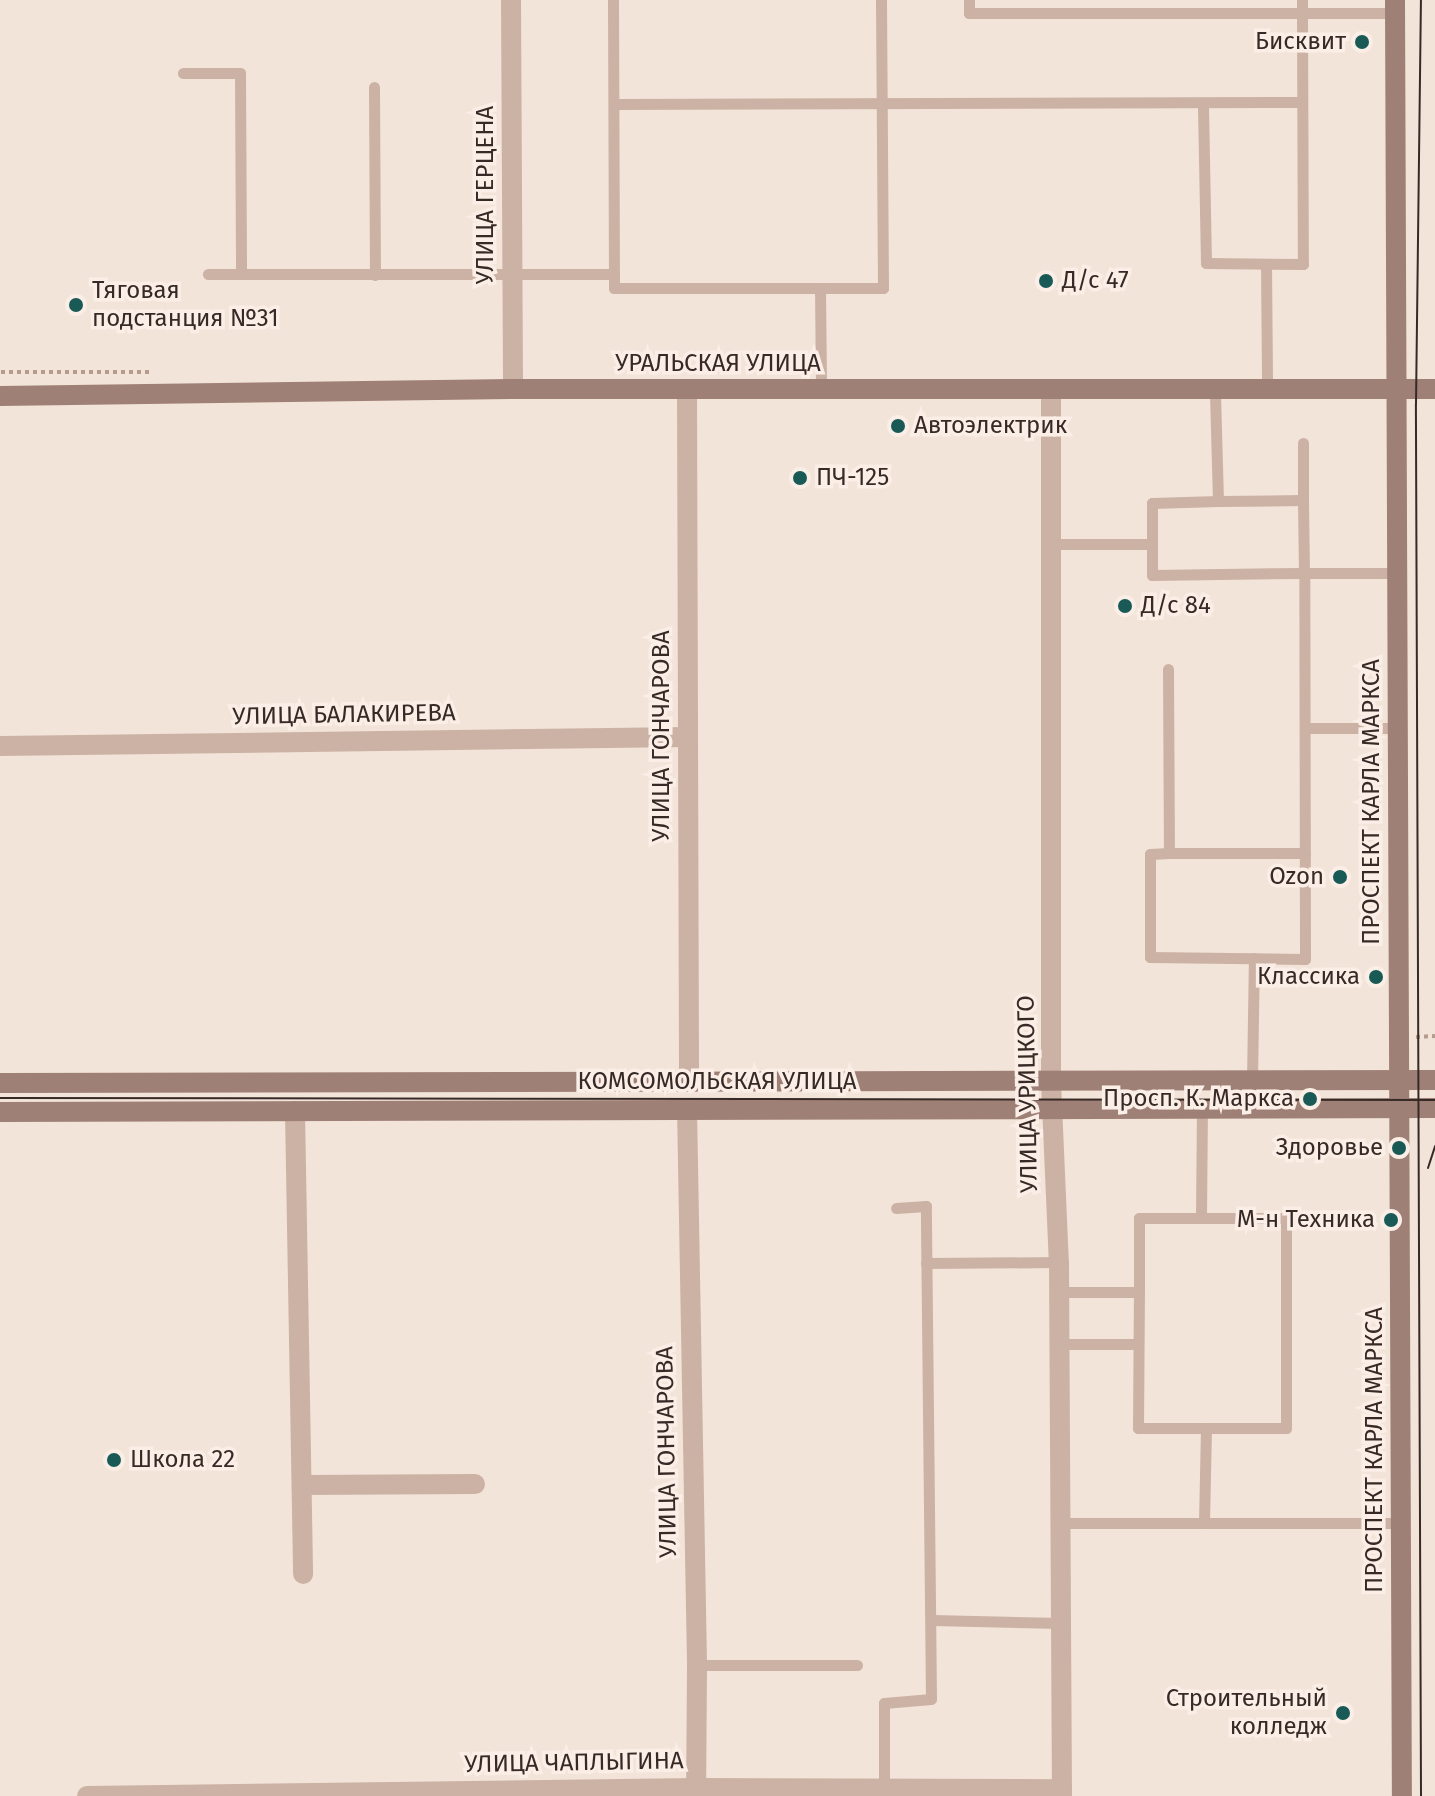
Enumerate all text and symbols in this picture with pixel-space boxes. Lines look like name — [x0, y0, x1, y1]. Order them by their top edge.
place label: Бисквит — [1255, 28, 1346, 56]
marker: Бисквит — [1353, 33, 1371, 51]
street label: УЛИЦА ГЕРЦЕНА — [472, 106, 500, 284]
place label: Д/с 47 — [1062, 267, 1129, 295]
marker: Д/с 47 — [1037, 272, 1055, 290]
place label: Тяговая подстанция №31 — [92, 277, 279, 333]
marker: Тяговая подстанция №31 — [67, 296, 85, 314]
street label: УРАЛЬСКАЯ УЛИЦА — [615, 350, 821, 378]
place label: Автоэлектрик — [914, 412, 1067, 440]
marker: Автоэлектрик — [889, 417, 907, 435]
place label: ПЧ-125 — [816, 464, 889, 492]
marker: ПЧ-125 — [791, 469, 809, 487]
place label: Д/с 84 — [1141, 592, 1211, 620]
marker: Д/с 84 — [1116, 597, 1134, 615]
street label: УЛИЦА ГОНЧАРОВА — [648, 630, 676, 842]
street label: ПРОСПЕКТ КАРЛА МАРКСА — [1358, 659, 1386, 945]
street label: УЛИЦА БАЛАКИРЕВА — [232, 699, 456, 731]
place label: Ozon — [1269, 863, 1324, 891]
marker: Ozon — [1331, 868, 1349, 886]
place label: Классика — [1257, 963, 1360, 991]
marker: Классика — [1367, 968, 1385, 986]
street label: УЛИЦА УРИЦКОГО — [1012, 995, 1044, 1193]
street label: КОМСОМОЛЬСКАЯ УЛИЦА — [578, 1068, 856, 1096]
place label: Просп. К. Маркса — [1103, 1085, 1294, 1113]
marker: Просп. К. Маркса — [1301, 1090, 1319, 1108]
place label: Здоровье — [1276, 1134, 1383, 1162]
marker: Здоровье — [1390, 1139, 1408, 1157]
place label: М-н Техника — [1237, 1206, 1375, 1234]
marker: М-н Техника — [1382, 1211, 1400, 1229]
street label: ПРОСПЕКТ КАРЛА МАРКСА — [1361, 1307, 1389, 1593]
street label: УЛИЦА ГОНЧАРОВА — [651, 1346, 683, 1558]
place label: Школа 22 — [130, 1446, 235, 1474]
marker: Школа 22 — [105, 1451, 123, 1469]
place label: Строительный колледж — [1166, 1685, 1327, 1741]
marker: Строительный колледж — [1334, 1704, 1352, 1722]
street label: УЛИЦА ЧАПЛЫГИНА — [464, 1747, 684, 1779]

